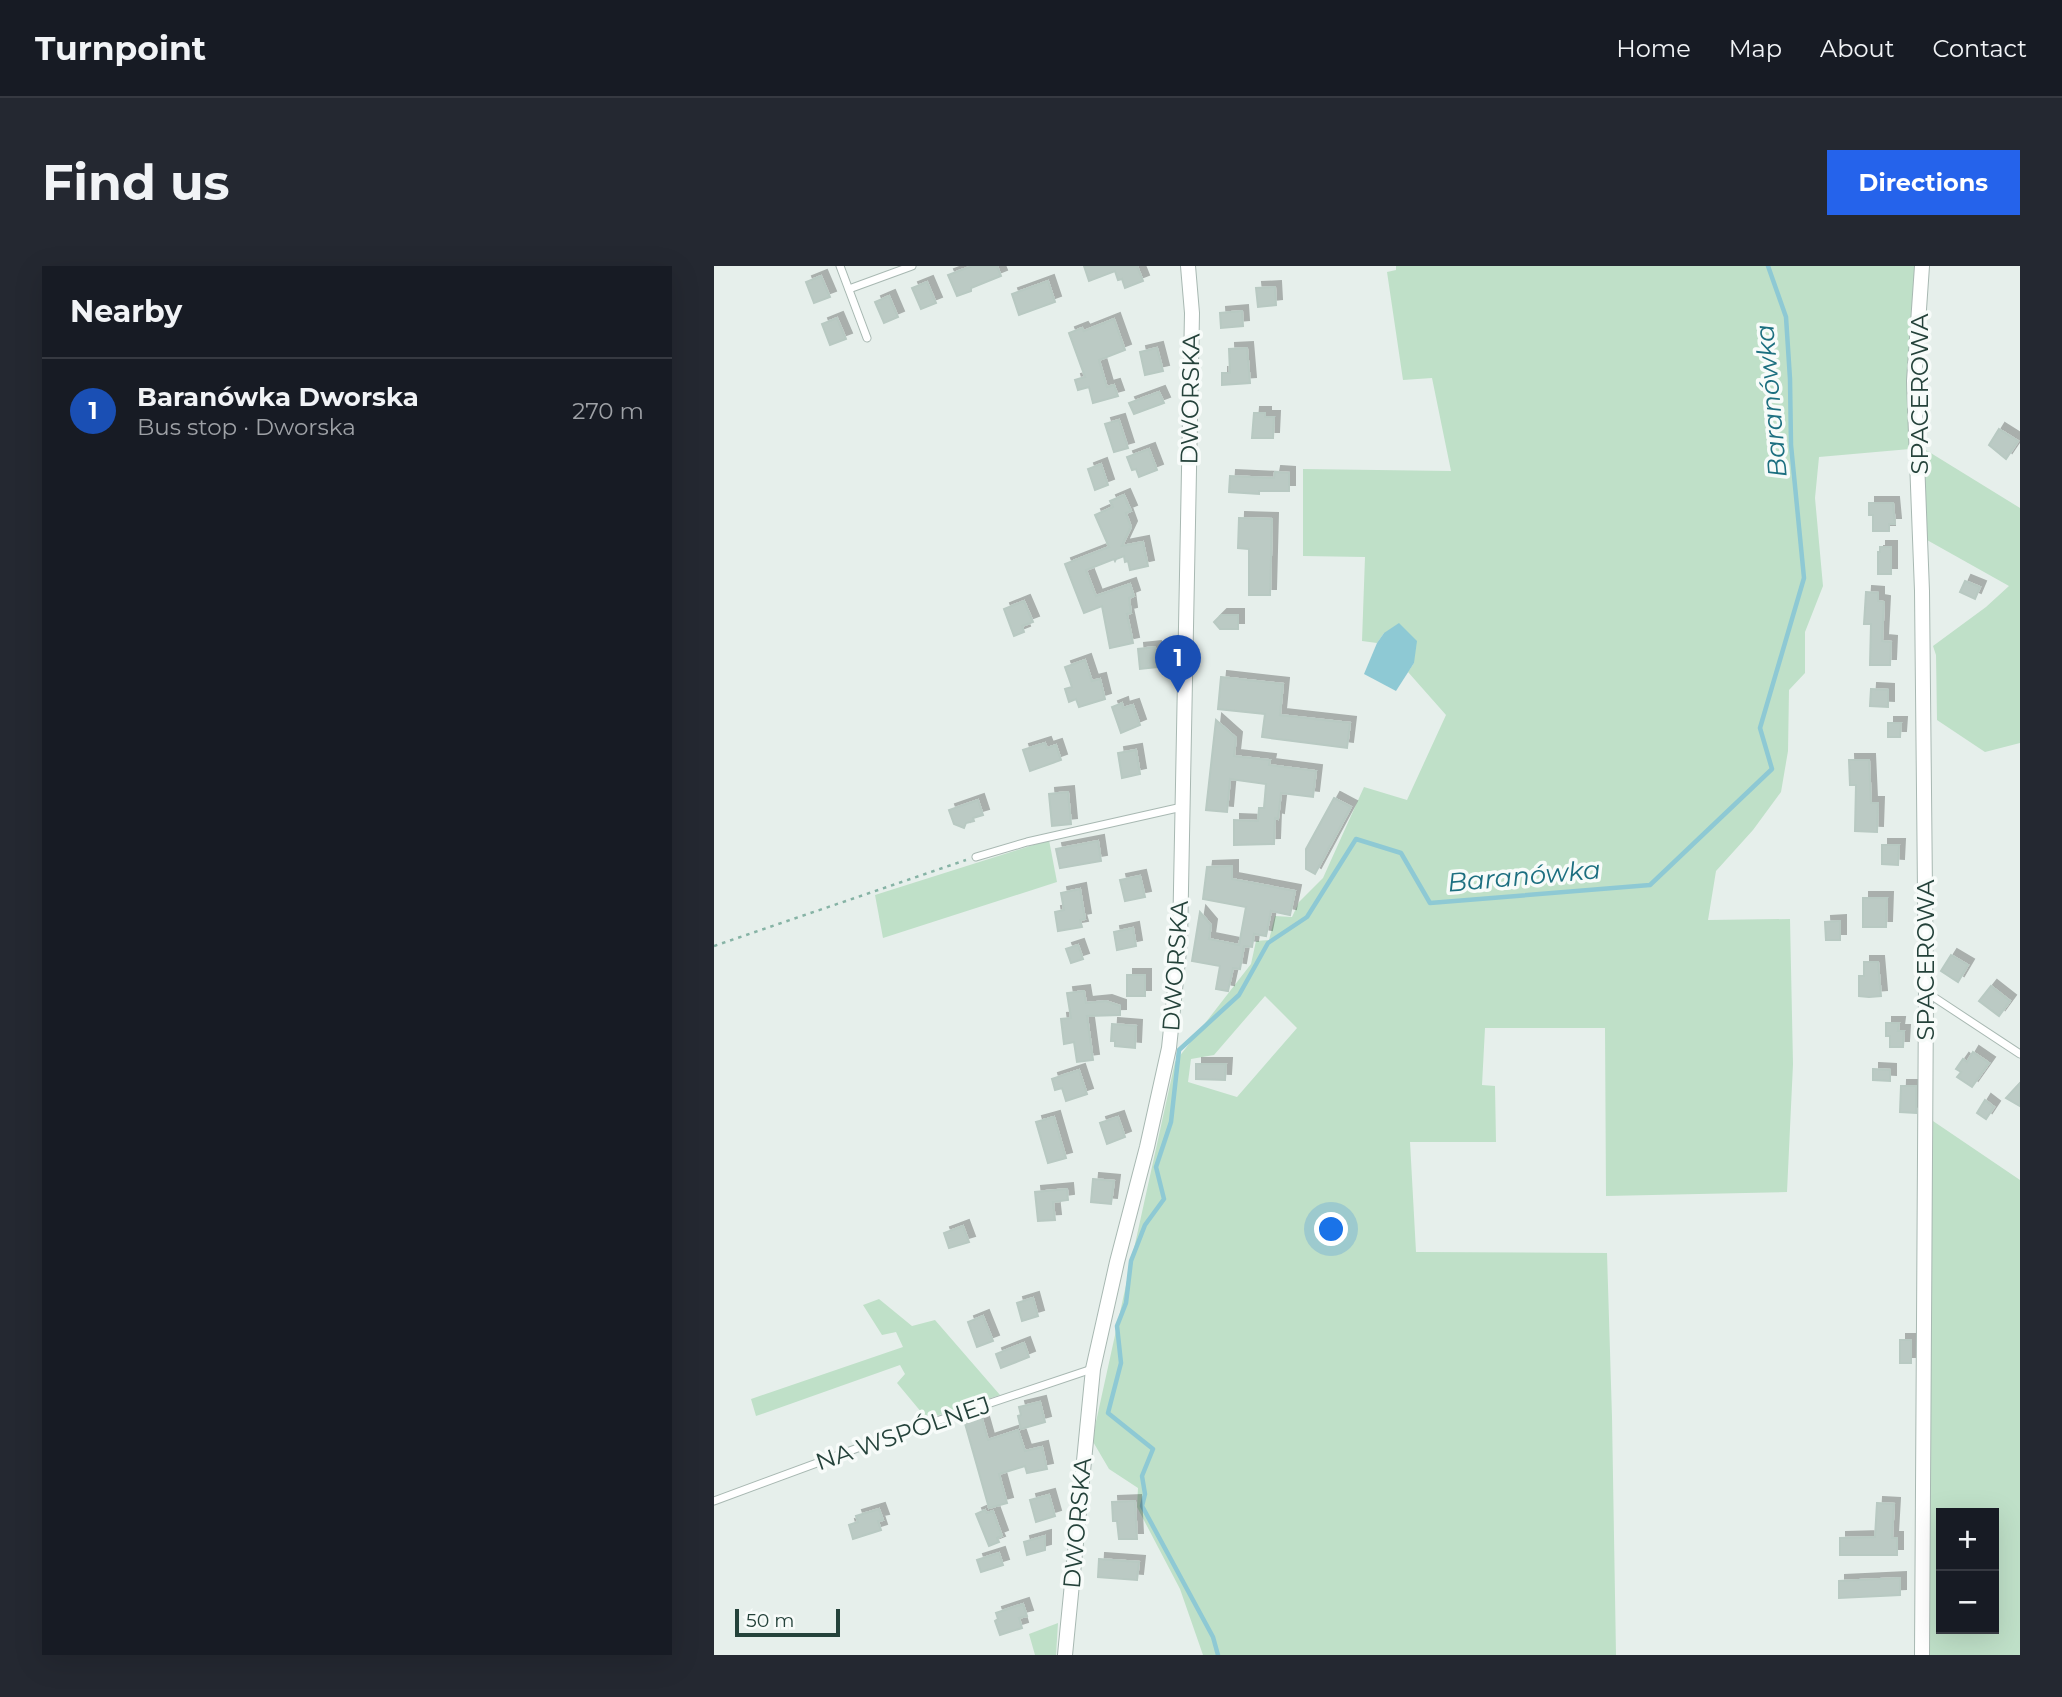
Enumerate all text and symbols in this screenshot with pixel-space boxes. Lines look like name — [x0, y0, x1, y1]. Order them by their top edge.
text: Turnpoint — [35, 28, 206, 68]
text: Home — [1616, 34, 1691, 63]
text: Map — [1729, 34, 1782, 63]
text: About — [1820, 34, 1894, 63]
text: Contact — [1932, 34, 2027, 63]
button: Directions — [1827, 150, 2020, 215]
text: Find us — [42, 153, 230, 212]
text: Nearby — [70, 293, 182, 330]
street label: SPACEROWA — [1905, 313, 1934, 474]
water label: Baranówka — [1748, 323, 1794, 479]
street label: DWORSKA — [1174, 332, 1206, 465]
text: Baranówka Dworska — [137, 381, 419, 413]
text: 1 — [88, 397, 98, 425]
text: 270 m — [572, 397, 644, 425]
text: Bus stop · Dworska — [137, 413, 356, 441]
pin: 1 — [1155, 635, 1201, 693]
water label: Baranówka — [1446, 853, 1602, 899]
street label: SPACEROWA — [1911, 879, 1940, 1040]
street label: DWORSKA — [1156, 899, 1194, 1033]
your location — [1314, 1212, 1348, 1246]
street label: NA WSPÓLNEJ — [812, 1389, 994, 1477]
street label: DWORSKA — [1057, 1456, 1097, 1590]
map controls — [1936, 1508, 1999, 1634]
button: + — [1936, 1508, 1999, 1571]
button: − — [1936, 1571, 1999, 1634]
scale bar — [735, 1606, 840, 1638]
text: 50 m — [746, 1609, 794, 1632]

